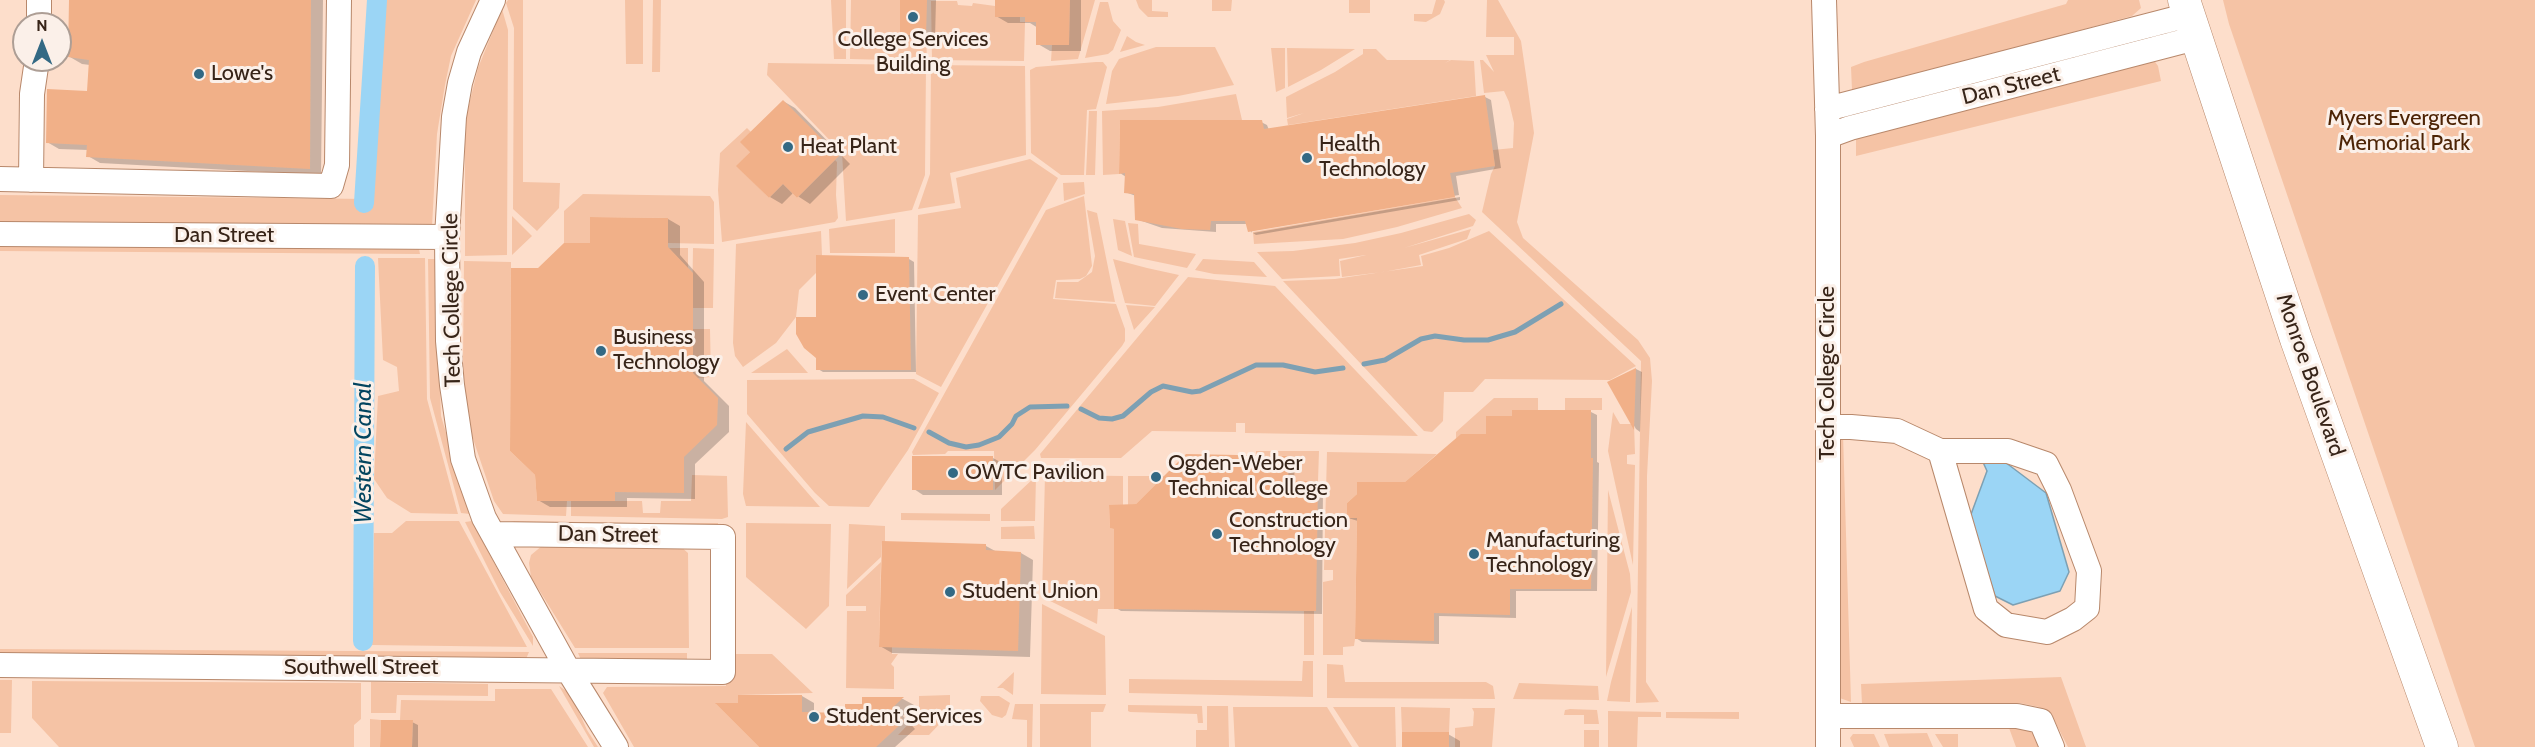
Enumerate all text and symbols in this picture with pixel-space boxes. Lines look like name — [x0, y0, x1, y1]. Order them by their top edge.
marker: College Services Building — [906, 10, 920, 24]
north arrow — [12, 12, 72, 72]
text: N — [36, 16, 48, 35]
place label: College Services Building — [838, 27, 988, 78]
place label: Lowe's — [211, 61, 273, 87]
street label: Dan Street — [1959, 61, 2063, 111]
marker: Lowe's — [192, 67, 206, 81]
park label: Myers Evergreen Memorial Park — [2327, 106, 2481, 158]
place label: Health Technology — [1319, 132, 1426, 184]
place label: Heat Plant — [800, 134, 897, 160]
marker: Heat Plant — [781, 140, 795, 154]
marker: Health Technology — [1300, 151, 1314, 165]
street label: Tech College Circle — [437, 213, 467, 387]
street label: Dan Street — [174, 223, 274, 249]
place label: Event Center — [875, 282, 995, 308]
street label: Tech College Circle — [1815, 286, 1841, 460]
marker: Event Center — [856, 288, 870, 302]
street label: Monroe Boulevard — [2270, 290, 2350, 460]
place label: Business Technology — [613, 325, 720, 376]
marker: Business Technology — [594, 344, 608, 358]
water label: Western Canal — [350, 382, 378, 524]
place label: Ogden-Weber Technical College — [1168, 451, 1328, 502]
place label: OWTC Pavilion — [965, 460, 1104, 486]
marker: OWTC Pavilion — [946, 466, 960, 480]
marker: Ogden-Weber Technical College — [1149, 470, 1163, 484]
place label: Construction Technology — [1229, 508, 1348, 560]
street label: Dan Street — [558, 521, 658, 549]
marker: Construction Technology — [1210, 527, 1224, 541]
place label: Manufacturing Technology — [1486, 528, 1620, 580]
marker: Manufacturing Technology — [1467, 547, 1481, 561]
place label: Student Union — [962, 579, 1098, 605]
marker: Student Union — [943, 585, 957, 599]
street label: Southwell Street — [284, 655, 438, 681]
place label: Student Services — [826, 704, 982, 730]
marker: Student Services — [807, 710, 821, 724]

